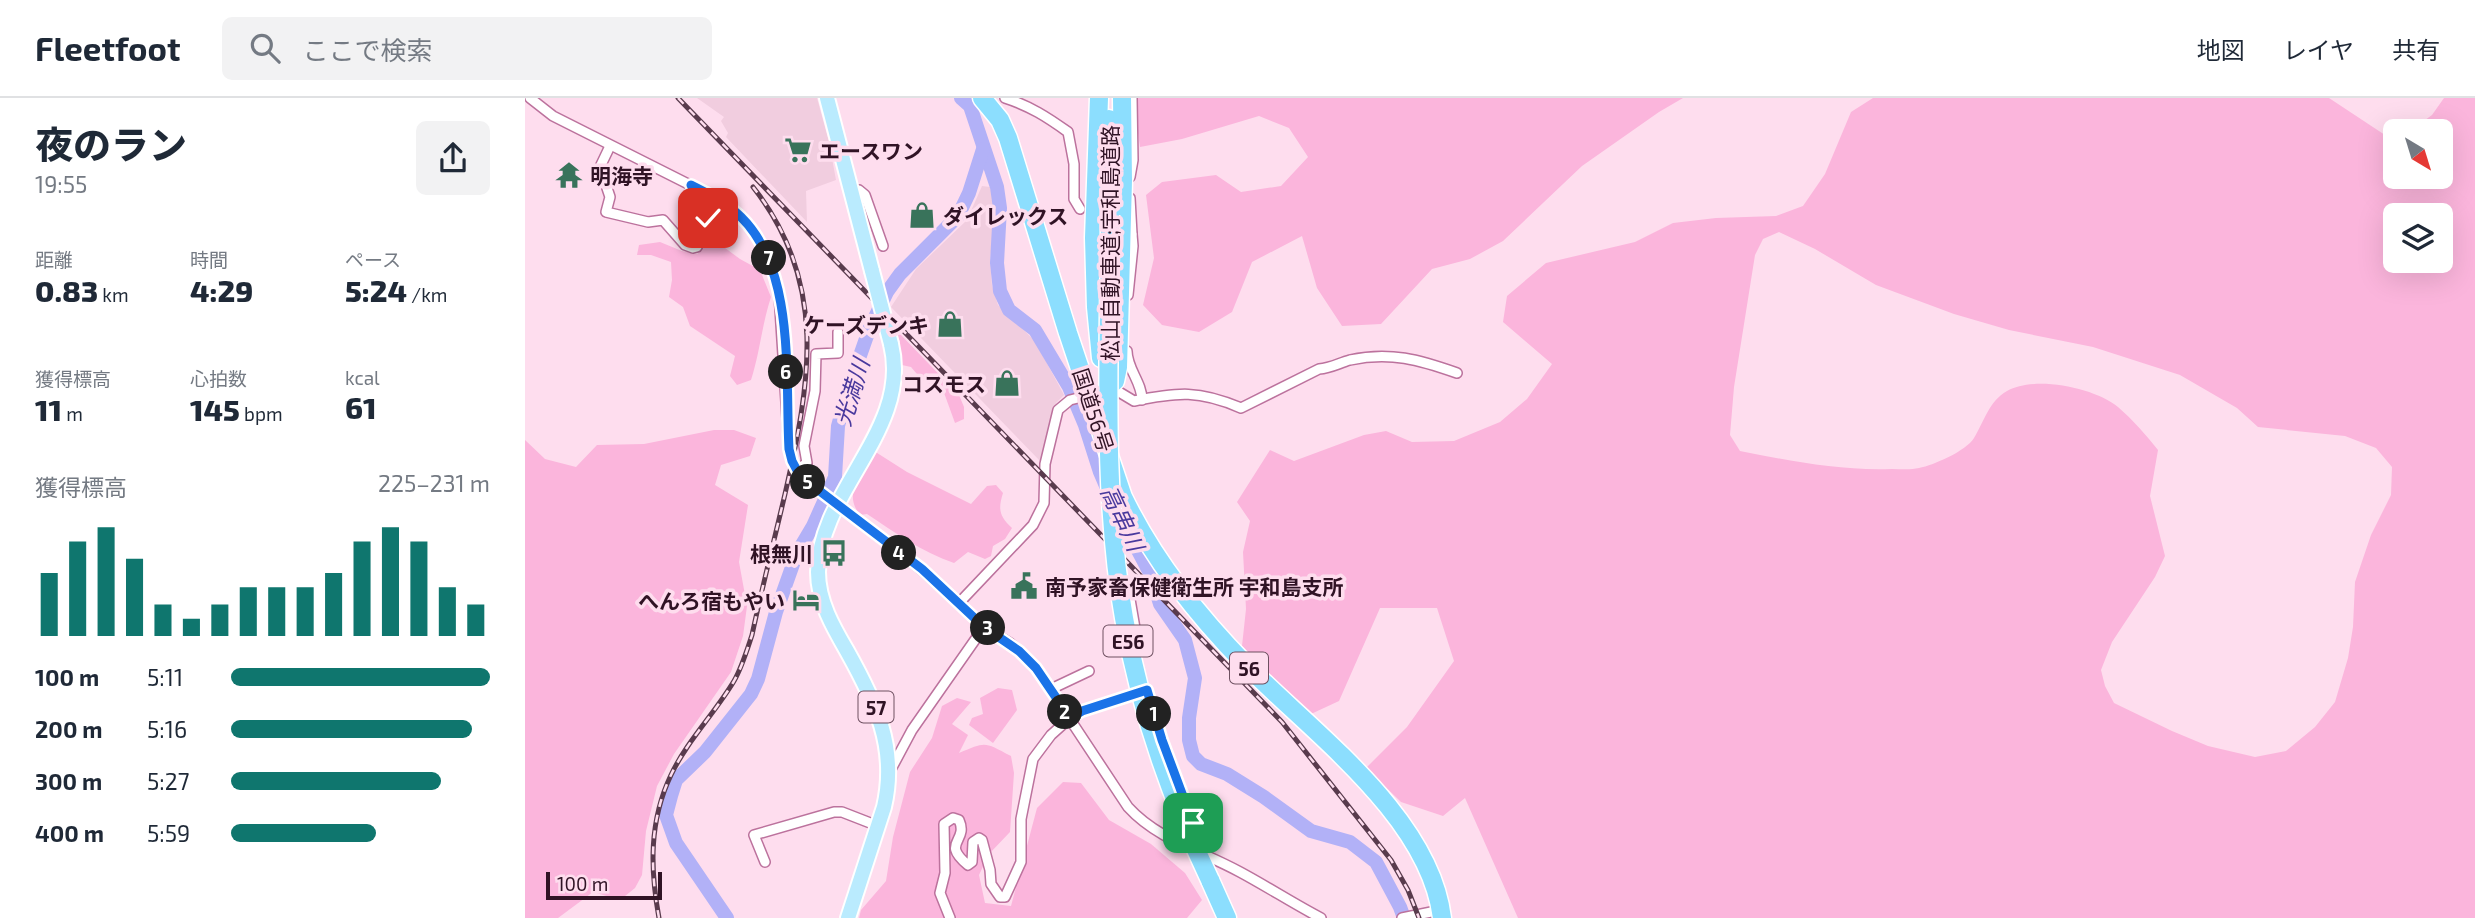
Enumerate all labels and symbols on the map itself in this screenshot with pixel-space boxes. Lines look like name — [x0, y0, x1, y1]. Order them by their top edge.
north arrow — [2383, 119, 2453, 189]
street label: 松山自動車道;宇和島道路 — [1097, 125, 1122, 361]
supermarket icon: エースワン — [783, 135, 813, 165]
place label: エースワン — [819, 138, 923, 163]
temple icon: 明海寺 — [554, 160, 584, 190]
place label: 明海寺 — [590, 163, 653, 188]
pin — [678, 188, 738, 248]
shop icon: ダイレックス — [907, 200, 937, 230]
place label: ダイレックス — [943, 203, 1068, 228]
pin: 7 — [751, 240, 787, 276]
shop icon: ケーズデンキ — [935, 309, 965, 339]
place label: ケーズデンキ — [804, 312, 929, 337]
water label: 光満川 — [828, 352, 875, 429]
pin: 6 — [769, 354, 803, 390]
street label: 国道56号 — [1069, 365, 1119, 455]
shop icon: コスモス — [992, 368, 1022, 398]
place label: コスモス — [902, 371, 986, 396]
pin: 5 — [791, 464, 825, 500]
water label: 高串川 — [1096, 481, 1152, 558]
pin: 4 — [881, 536, 917, 570]
bus stop icon: 根無川 — [819, 538, 849, 568]
place label: 根無川 — [750, 541, 813, 566]
public building icon: 南予家畜保健衛生所 宇和島支所 — [1009, 571, 1039, 601]
place label: 南予家畜保健衛生所 宇和島支所 — [1045, 574, 1344, 599]
hotel icon: へんろ宿もやい — [791, 585, 821, 615]
place label: へんろ宿もやい — [638, 588, 785, 613]
pin: 3 — [971, 610, 1005, 646]
road number: E56 — [1103, 626, 1153, 656]
road number: 56 — [1230, 652, 1268, 684]
road number: 57 — [859, 692, 893, 722]
pin: 2 — [1047, 694, 1083, 730]
pin: 1 — [1137, 696, 1171, 732]
pin — [1163, 793, 1223, 853]
scale bar — [546, 869, 661, 901]

